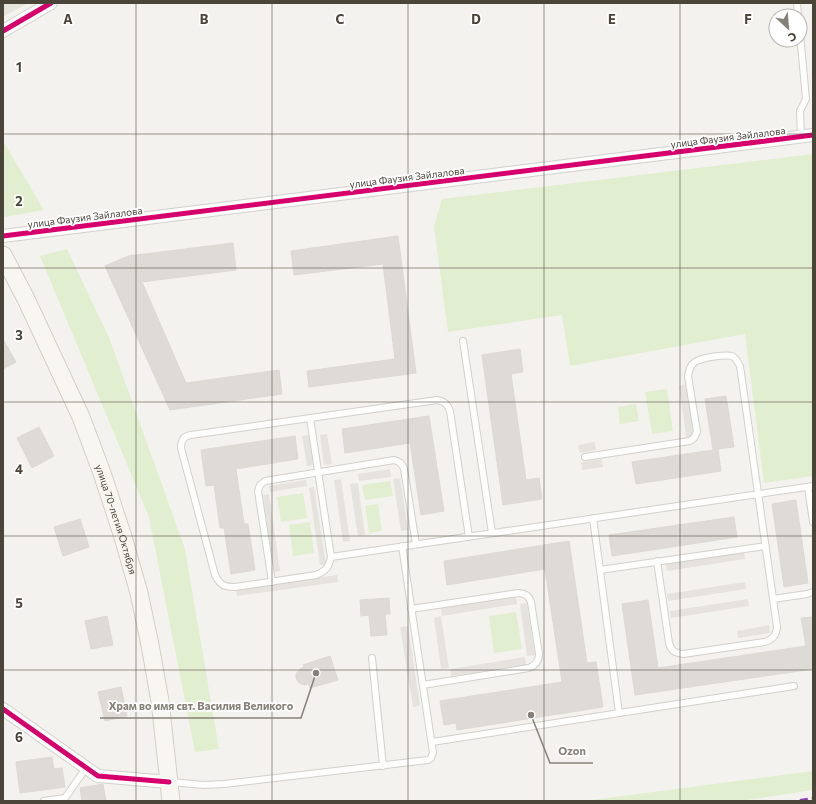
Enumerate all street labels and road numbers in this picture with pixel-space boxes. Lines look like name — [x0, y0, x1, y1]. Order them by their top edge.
street label: улица Фаузия Зайлалова — [670, 124, 786, 150]
street label: улица Фаузия Зайлалова — [349, 164, 465, 190]
street label: улица Фаузия Зайлалова — [27, 204, 143, 230]
street label: улица 70-летия Октября — [93, 462, 139, 576]

